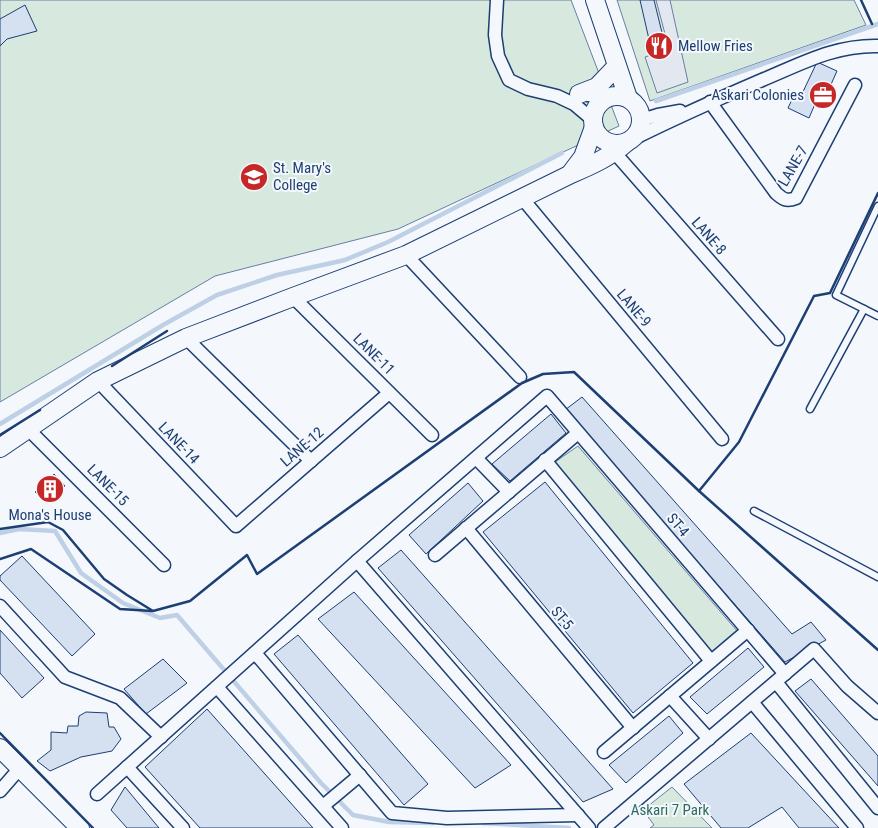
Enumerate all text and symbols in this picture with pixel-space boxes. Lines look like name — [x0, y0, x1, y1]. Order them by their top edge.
restaurant icon: Mellow Fries — [644, 31, 674, 61]
place label: Mellow Fries — [678, 37, 753, 55]
office icon: Askari Colonies — [808, 80, 838, 110]
place label: Askari Colonies — [712, 86, 804, 104]
street label: LANE-7 — [774, 143, 812, 189]
place label: St. Mary's College — [273, 159, 331, 194]
school or university icon: St. Mary's College — [239, 162, 269, 192]
street label: LANE-8 — [688, 214, 730, 258]
street label: LANE-9 — [613, 285, 655, 331]
street label: LANE-11 — [350, 330, 398, 378]
street label: LANE-14 — [155, 418, 203, 468]
street label: LANE-12 — [277, 423, 327, 471]
street label: LANE-15 — [84, 461, 132, 509]
building icon: Mona's House — [35, 474, 65, 504]
place label: Mona's House — [8, 506, 92, 524]
street label: ST-4 — [663, 510, 693, 540]
street label: ST-5 — [547, 603, 577, 633]
park label: Askari 7 Park — [631, 801, 709, 819]

